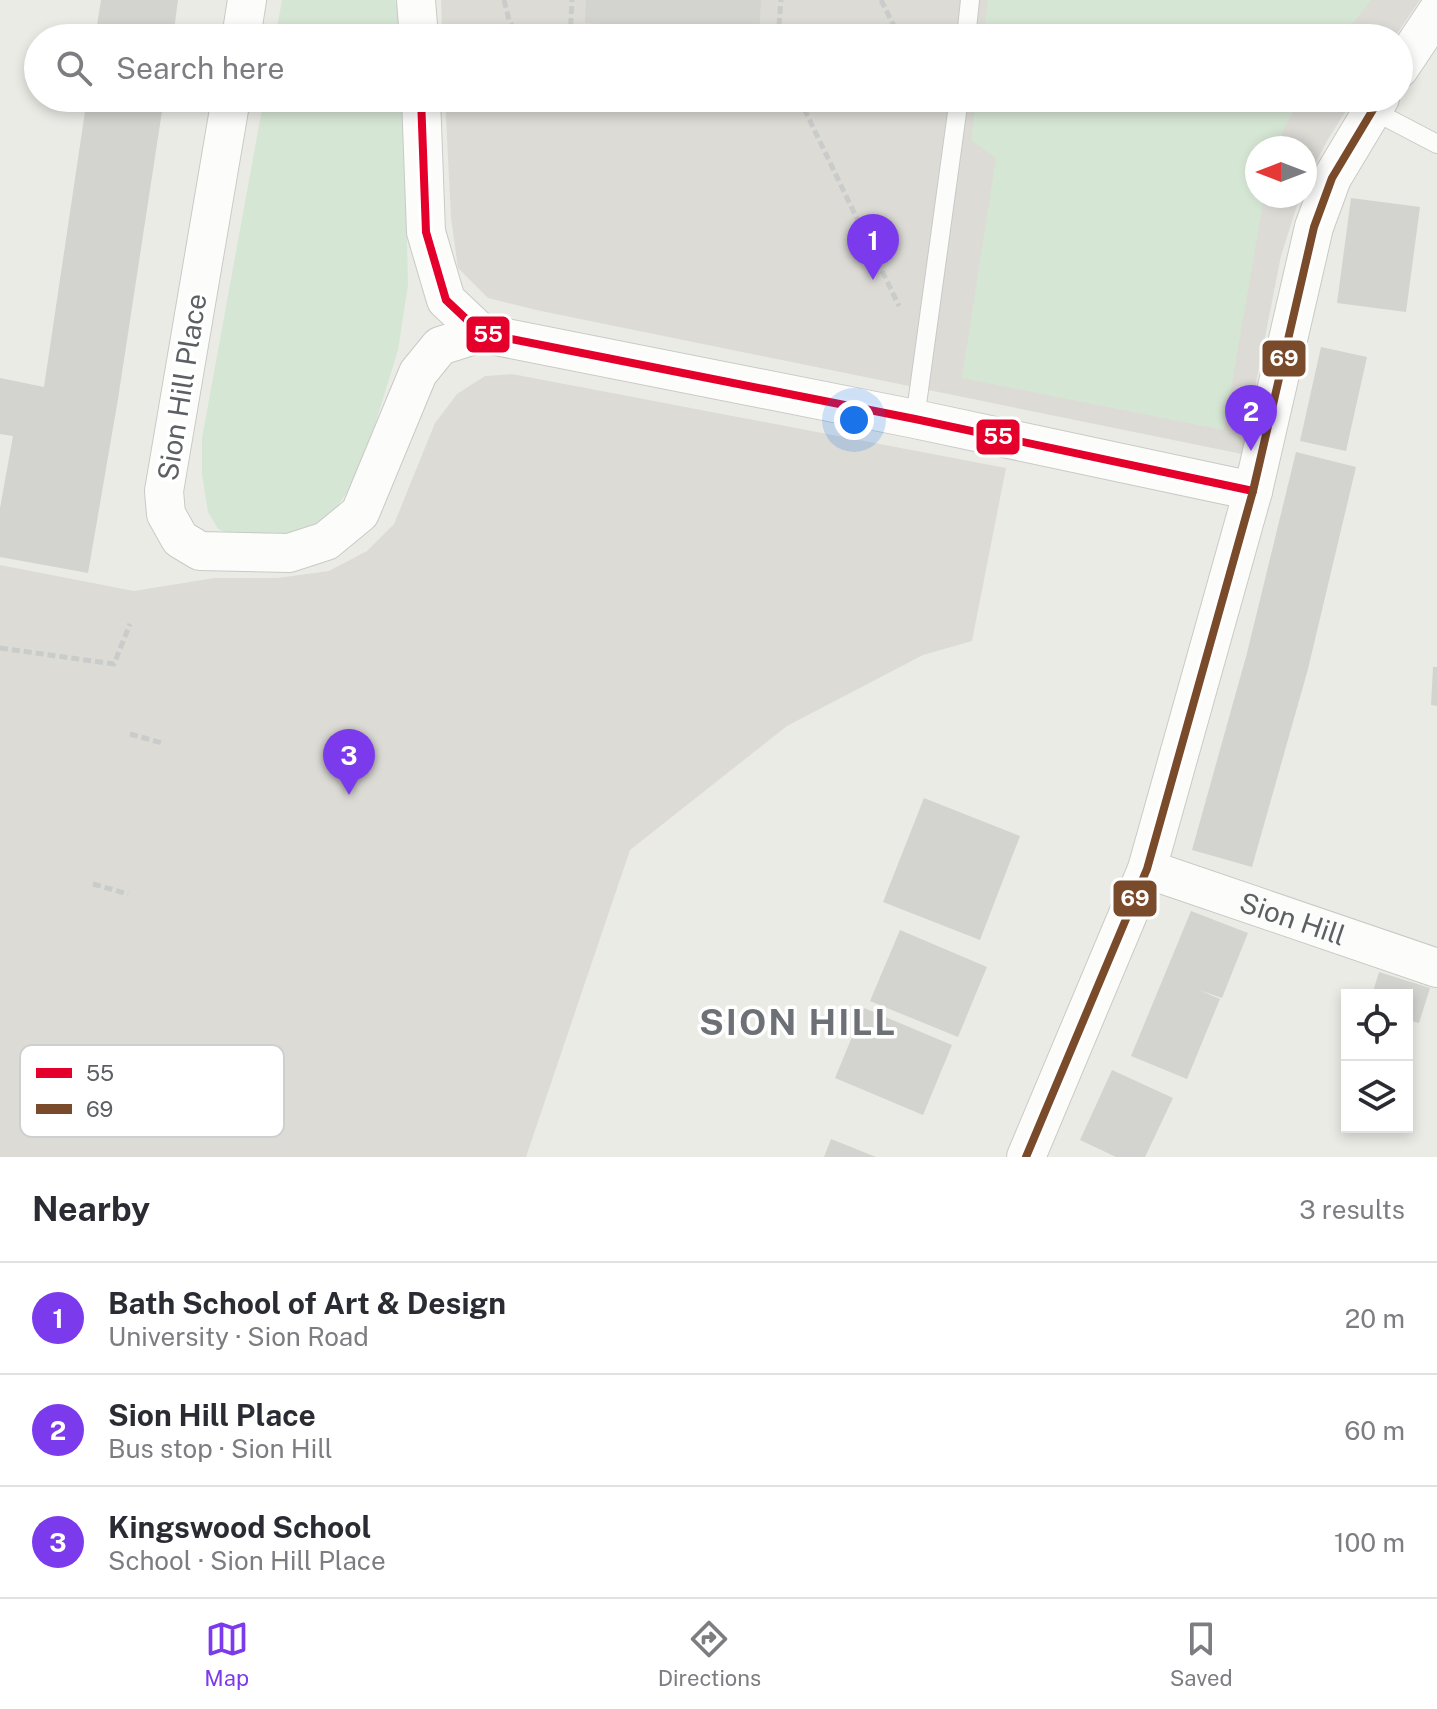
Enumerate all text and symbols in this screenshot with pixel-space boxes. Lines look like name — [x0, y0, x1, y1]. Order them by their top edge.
search box — [24, 24, 1413, 112]
icon: search — [52, 46, 96, 90]
text: Search here — [116, 50, 284, 86]
north arrow — [1245, 136, 1317, 208]
pin: 1 — [847, 214, 899, 280]
street label: Sion Hill Place — [150, 291, 213, 483]
line badge: 55 — [465, 315, 511, 354]
text: 55 — [473, 321, 503, 347]
line badge: 69 — [1261, 339, 1307, 378]
text: 69 — [1270, 345, 1298, 371]
pin: 2 — [1225, 385, 1277, 451]
your location — [834, 400, 874, 440]
line badge: 55 — [975, 418, 1021, 456]
text: 55 — [983, 423, 1013, 449]
pin: 3 — [323, 729, 375, 795]
line badge: 69 — [1112, 879, 1158, 918]
text: 69 — [1121, 885, 1149, 911]
street label: Sion Hill — [1236, 885, 1350, 952]
map controls — [1341, 989, 1413, 1133]
button: locate — [1341, 989, 1413, 1061]
district label: SION HILL — [699, 1001, 897, 1043]
legend — [20, 1045, 284, 1137]
text: 55 — [86, 1060, 114, 1086]
button: layers — [1341, 1061, 1413, 1133]
text: 69 — [86, 1096, 113, 1122]
text: Nearby — [32, 1189, 150, 1229]
text: 3 results — [1299, 1194, 1405, 1225]
text: Bath School of Art & Design — [108, 1285, 506, 1321]
text: 1 — [52, 1303, 64, 1334]
text: 20 m — [1345, 1303, 1405, 1334]
text: University · Sion Road — [108, 1321, 369, 1352]
text: Sion Hill Place — [108, 1397, 316, 1433]
text: 2 — [50, 1415, 66, 1446]
text: 60 m — [1344, 1415, 1405, 1446]
text: Bus stop · Sion Hill — [108, 1433, 333, 1464]
text: Kingswood School — [108, 1509, 371, 1545]
text: 3 — [49, 1527, 67, 1558]
text: 100 m — [1334, 1527, 1405, 1558]
text: School · Sion Hill Place — [108, 1545, 386, 1576]
tab: Map — [204, 1617, 249, 1691]
tab: Directions — [658, 1617, 761, 1691]
tab: Saved — [1170, 1617, 1233, 1691]

